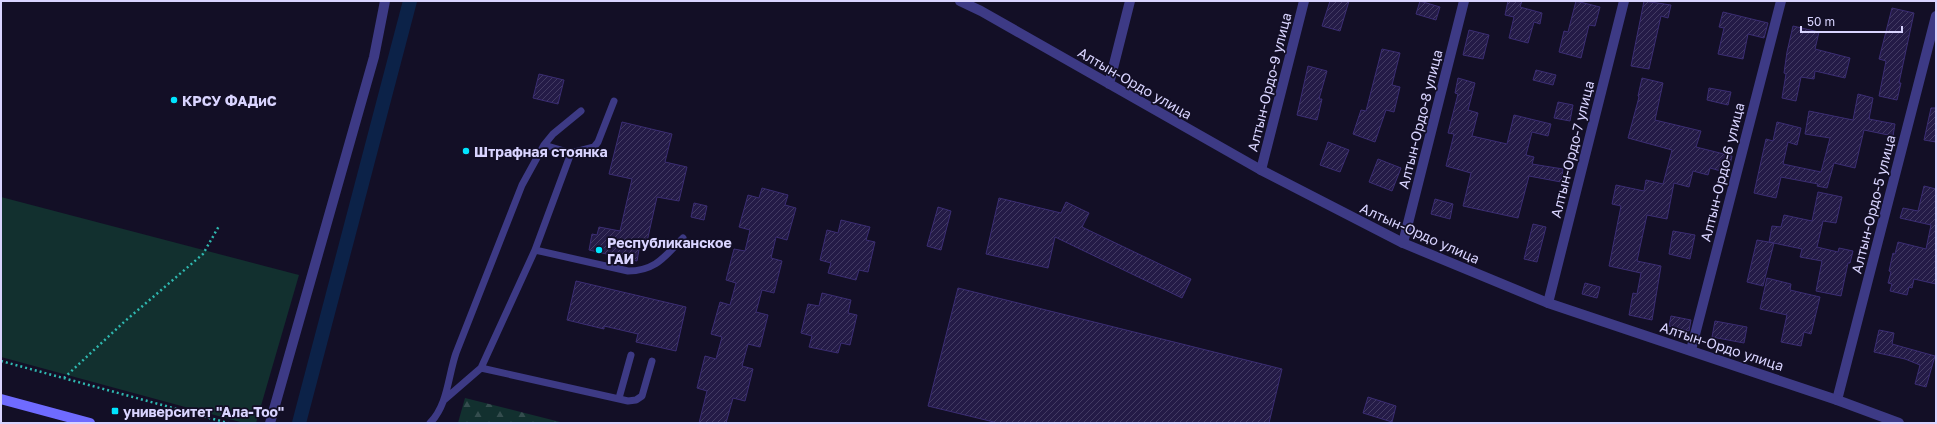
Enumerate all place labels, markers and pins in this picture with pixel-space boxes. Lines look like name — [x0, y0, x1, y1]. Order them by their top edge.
place label: КРСУ ФАДиС — [182, 92, 277, 109]
marker: КРСУ ФАДиС — [169, 95, 179, 105]
place label: Штрафная стоянка — [474, 143, 608, 160]
marker: Штрафная стоянка — [461, 146, 471, 156]
place label: Республиканское ГАИ — [607, 234, 732, 267]
marker: Республиканское ГАИ — [594, 245, 604, 255]
place label: университет "Ала-Тоо" — [123, 403, 284, 420]
marker: университет "Ала-Тоо" — [110, 406, 120, 416]

